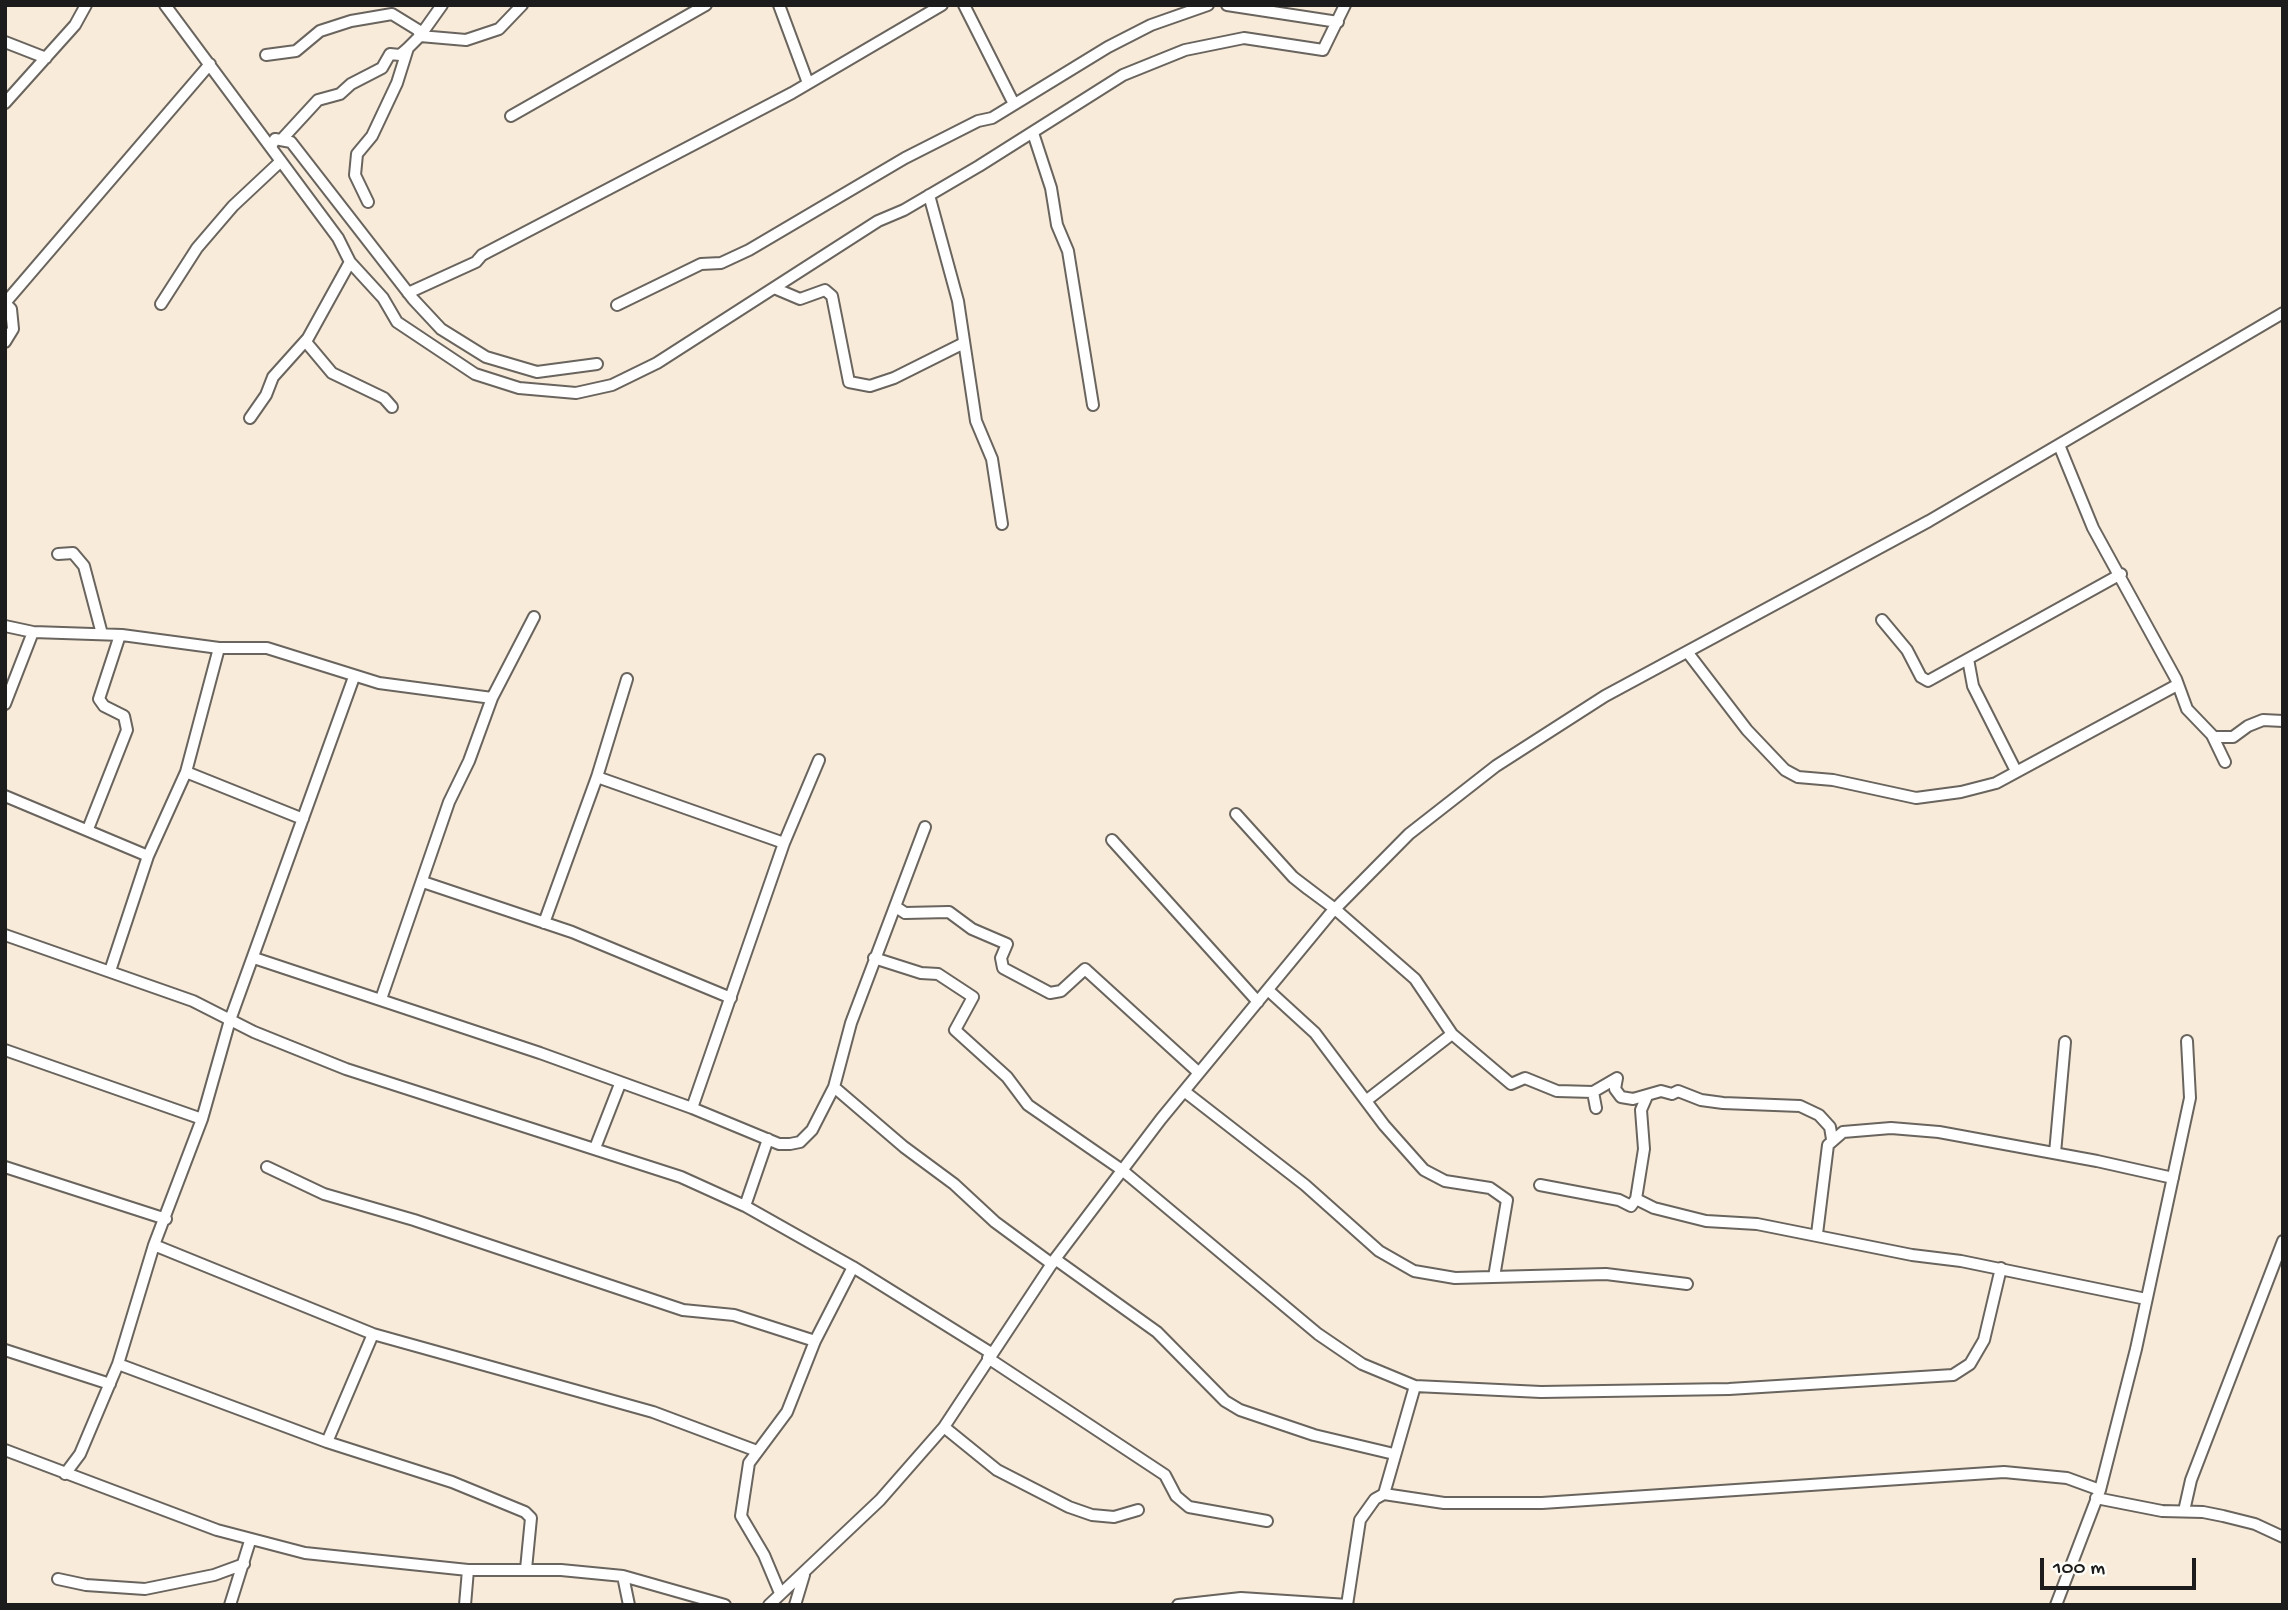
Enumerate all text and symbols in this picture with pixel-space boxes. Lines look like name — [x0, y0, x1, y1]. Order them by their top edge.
scale bar — [2043, 1544, 2199, 1588]
text: 100 m — [2053, 1557, 2105, 1582]

